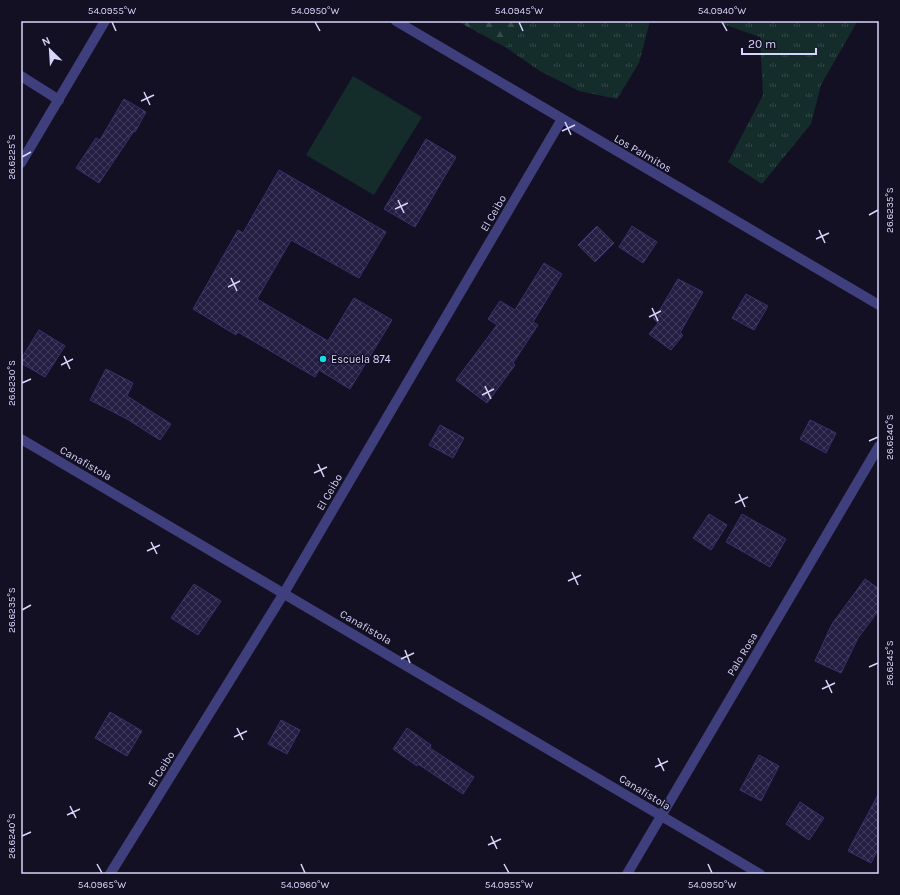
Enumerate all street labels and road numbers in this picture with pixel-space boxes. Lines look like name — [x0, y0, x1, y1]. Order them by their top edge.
street label: Los Palmitos — [612, 132, 674, 175]
street label: El Ceibo — [478, 193, 509, 234]
street label: Canafistola — [58, 443, 114, 483]
street label: El Ceibo — [314, 472, 345, 513]
street label: Canafistola — [338, 607, 394, 647]
street label: Palo Rosa — [724, 630, 760, 678]
street label: El Ceibo — [145, 749, 178, 790]
street label: Canafistola — [617, 772, 673, 813]

